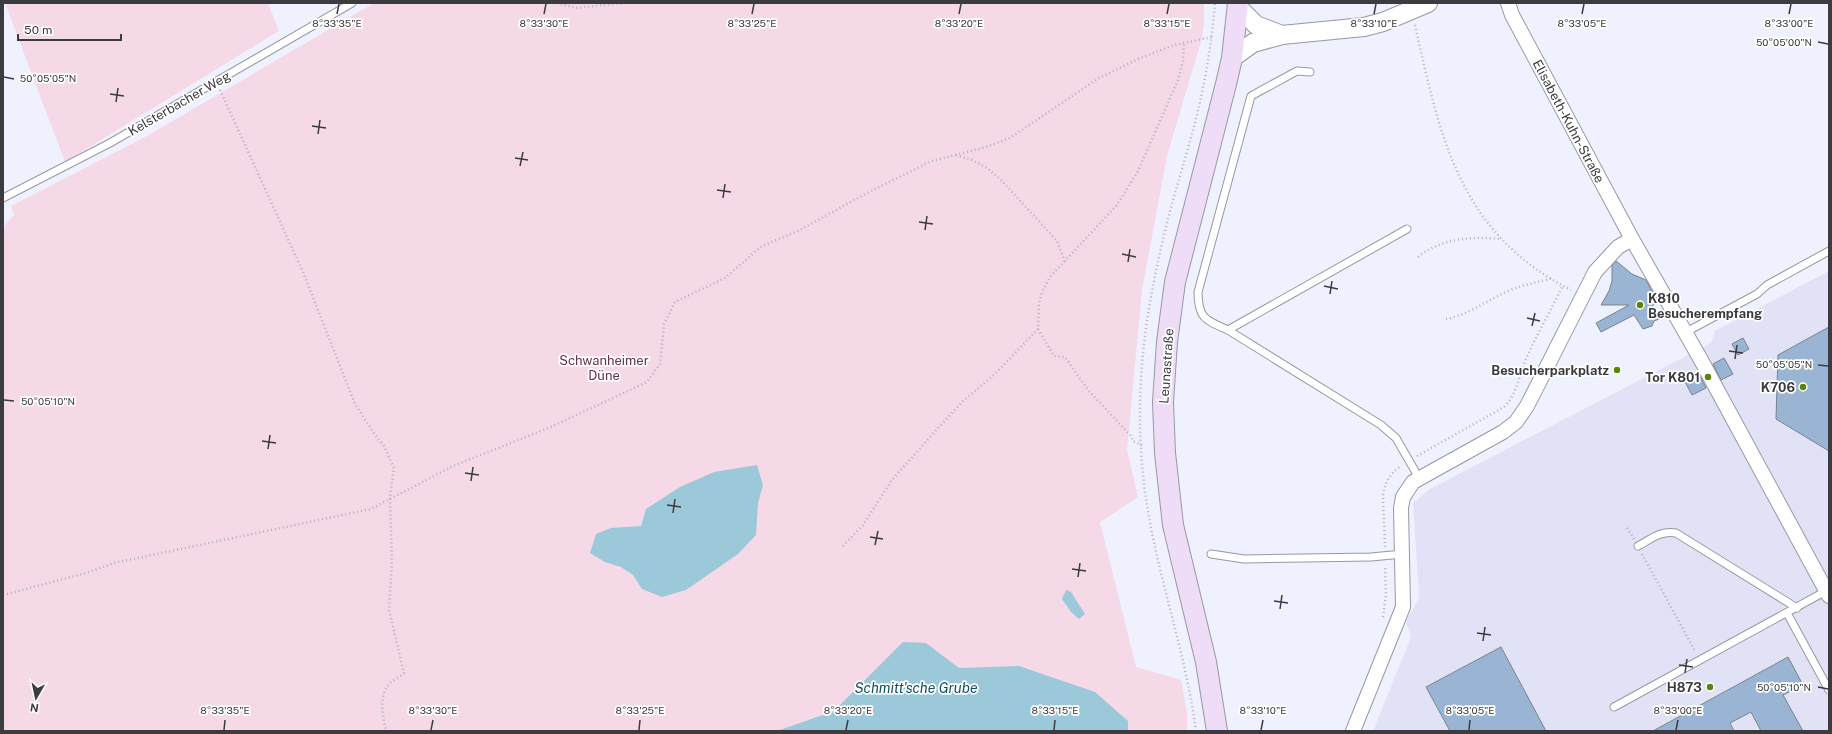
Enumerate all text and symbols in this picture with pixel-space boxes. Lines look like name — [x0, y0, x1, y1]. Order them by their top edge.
scale bar — [18, 16, 121, 42]
text: 8°33'35"E — [312, 17, 362, 29]
text: 8°33'30"E — [520, 17, 568, 29]
text: 8°33'25"E — [728, 17, 776, 29]
text: 8°33'20"E — [935, 17, 983, 29]
text: 8°33'15"E — [1143, 17, 1191, 29]
text: 8°33'10"E — [1351, 17, 1397, 29]
text: 8°33'05"E — [1557, 17, 1607, 29]
text: 8°33'00"E — [1765, 17, 1813, 29]
text: 50 m — [24, 23, 52, 37]
text: 50°05'00"N — [1756, 36, 1812, 48]
street label: Elisabeth-Kuhn-Straße — [1530, 57, 1607, 185]
street label: Kelsterbacher Weg — [126, 68, 233, 139]
text: 50°05'05"N — [20, 72, 76, 84]
place label: K810 Besucherempfang — [1648, 291, 1762, 321]
marker: K810 Besucherempfang — [1635, 300, 1645, 310]
street label: Leunastraße — [1156, 328, 1177, 404]
park label: Schwanheimer Düne — [559, 353, 649, 383]
text: 50°05'05"N — [1756, 358, 1812, 370]
place label: Besucherparkplatz — [1491, 363, 1610, 378]
marker: Besucherparkplatz — [1612, 365, 1622, 375]
place label: Tor K801 — [1645, 370, 1700, 385]
marker: Tor K801 — [1703, 372, 1713, 382]
place label: K706 — [1761, 380, 1795, 395]
marker: K706 — [1798, 382, 1808, 392]
text: 50°05'10"N — [21, 395, 75, 407]
north arrow — [16, 678, 56, 718]
water label: Schmitt'sche Grube — [854, 680, 978, 696]
place label: H873 — [1667, 680, 1702, 695]
text: 50°05'10"N — [1757, 681, 1811, 693]
marker: H873 — [1705, 682, 1715, 692]
text: N — [29, 701, 40, 714]
text: 8°33'35"E — [200, 704, 250, 716]
text: 8°33'30"E — [409, 704, 457, 716]
text: 8°33'25"E — [616, 704, 664, 716]
text: 8°33'20"E — [824, 704, 872, 716]
text: 8°33'15"E — [1031, 704, 1079, 716]
text: 8°33'10"E — [1240, 704, 1286, 716]
text: 8°33'05"E — [1445, 704, 1495, 716]
text: 8°33'00"E — [1654, 704, 1702, 716]

